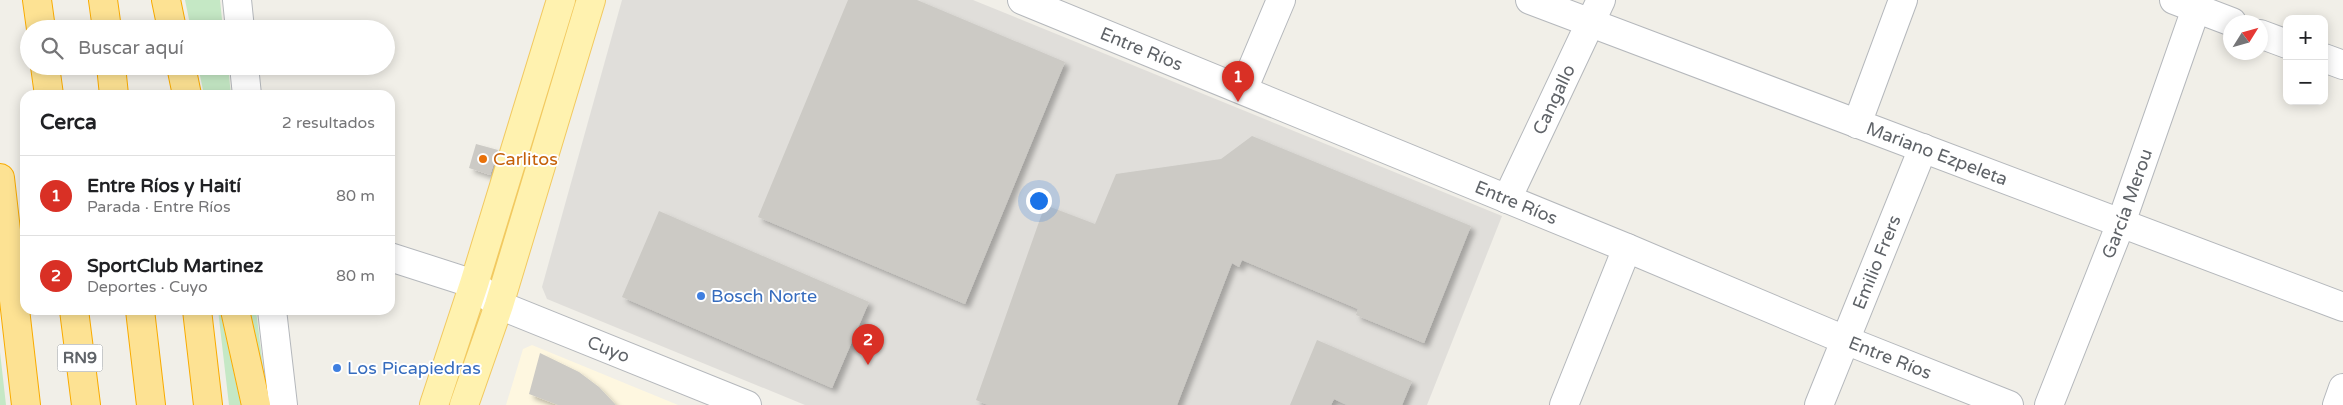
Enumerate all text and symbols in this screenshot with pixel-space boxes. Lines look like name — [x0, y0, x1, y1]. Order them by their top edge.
north arrow — [2223, 15, 2268, 60]
map controls — [2283, 15, 2328, 105]
button: + — [2283, 15, 2328, 60]
search box — [20, 20, 395, 75]
street label: Entre Ríos — [1097, 22, 1186, 76]
icon: search — [38, 34, 66, 62]
text: Buscar aquí — [78, 37, 184, 59]
button: − — [2283, 60, 2328, 105]
pin: 1 — [1222, 61, 1254, 102]
street label: Cangallo — [1528, 61, 1580, 138]
text: Cerca — [40, 110, 97, 135]
text: 2 resultados — [282, 113, 375, 133]
street label: Mariano Ezpeleta — [1863, 117, 2011, 190]
street label: García Merou — [2097, 146, 2157, 262]
place label: Carlitos — [493, 148, 558, 170]
marker: Carlitos — [477, 153, 489, 165]
text: Entre Ríos y Haití — [87, 175, 241, 197]
street label: Entre Ríos — [1471, 176, 1561, 229]
text: 1 — [51, 186, 61, 206]
text: 80 m — [336, 186, 375, 206]
your location — [1026, 188, 1052, 214]
text: Parada · Entre Ríos — [87, 197, 231, 217]
street label: Emilio Frers — [1848, 212, 1906, 313]
text: SportClub Martinez — [87, 255, 263, 277]
text: 2 — [51, 266, 61, 286]
text: 80 m — [336, 266, 375, 286]
text: Deportes · Cuyo — [87, 277, 208, 297]
place label: Bosch Norte — [711, 285, 817, 307]
marker: Bosch Norte — [695, 290, 707, 302]
pin: 2 — [852, 324, 884, 365]
street label: Cuyo — [584, 331, 633, 368]
street label: Entre Ríos — [1845, 332, 1935, 384]
road number: RN9 — [58, 344, 102, 372]
place label: Los Picapiedras — [347, 357, 481, 379]
marker: Los Picapiedras — [331, 362, 343, 374]

